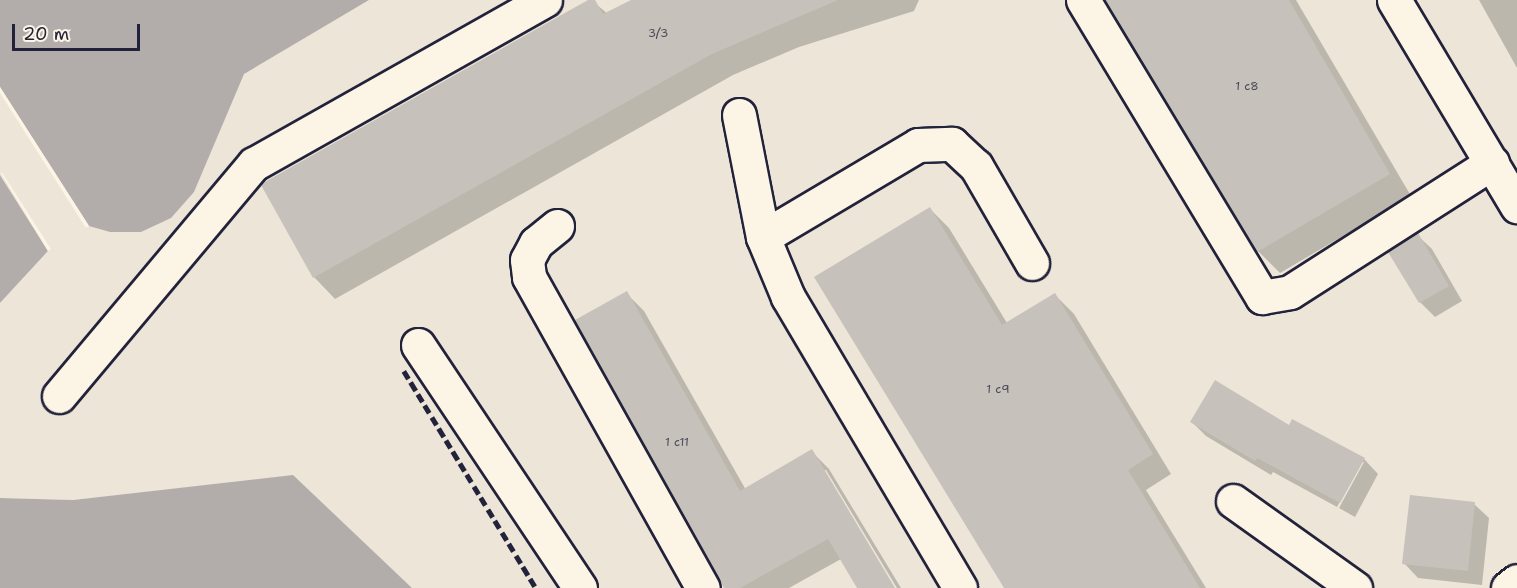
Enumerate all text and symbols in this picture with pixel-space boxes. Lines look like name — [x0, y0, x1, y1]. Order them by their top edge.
scale bar — [15, 12, 142, 50]
text: 20 m — [23, 22, 69, 46]
house number: 3/3 — [648, 27, 668, 41]
house number: 1 с8 — [1235, 80, 1259, 94]
house number: 1 с9 — [986, 383, 1010, 397]
house number: 1 с11 — [665, 436, 689, 450]

